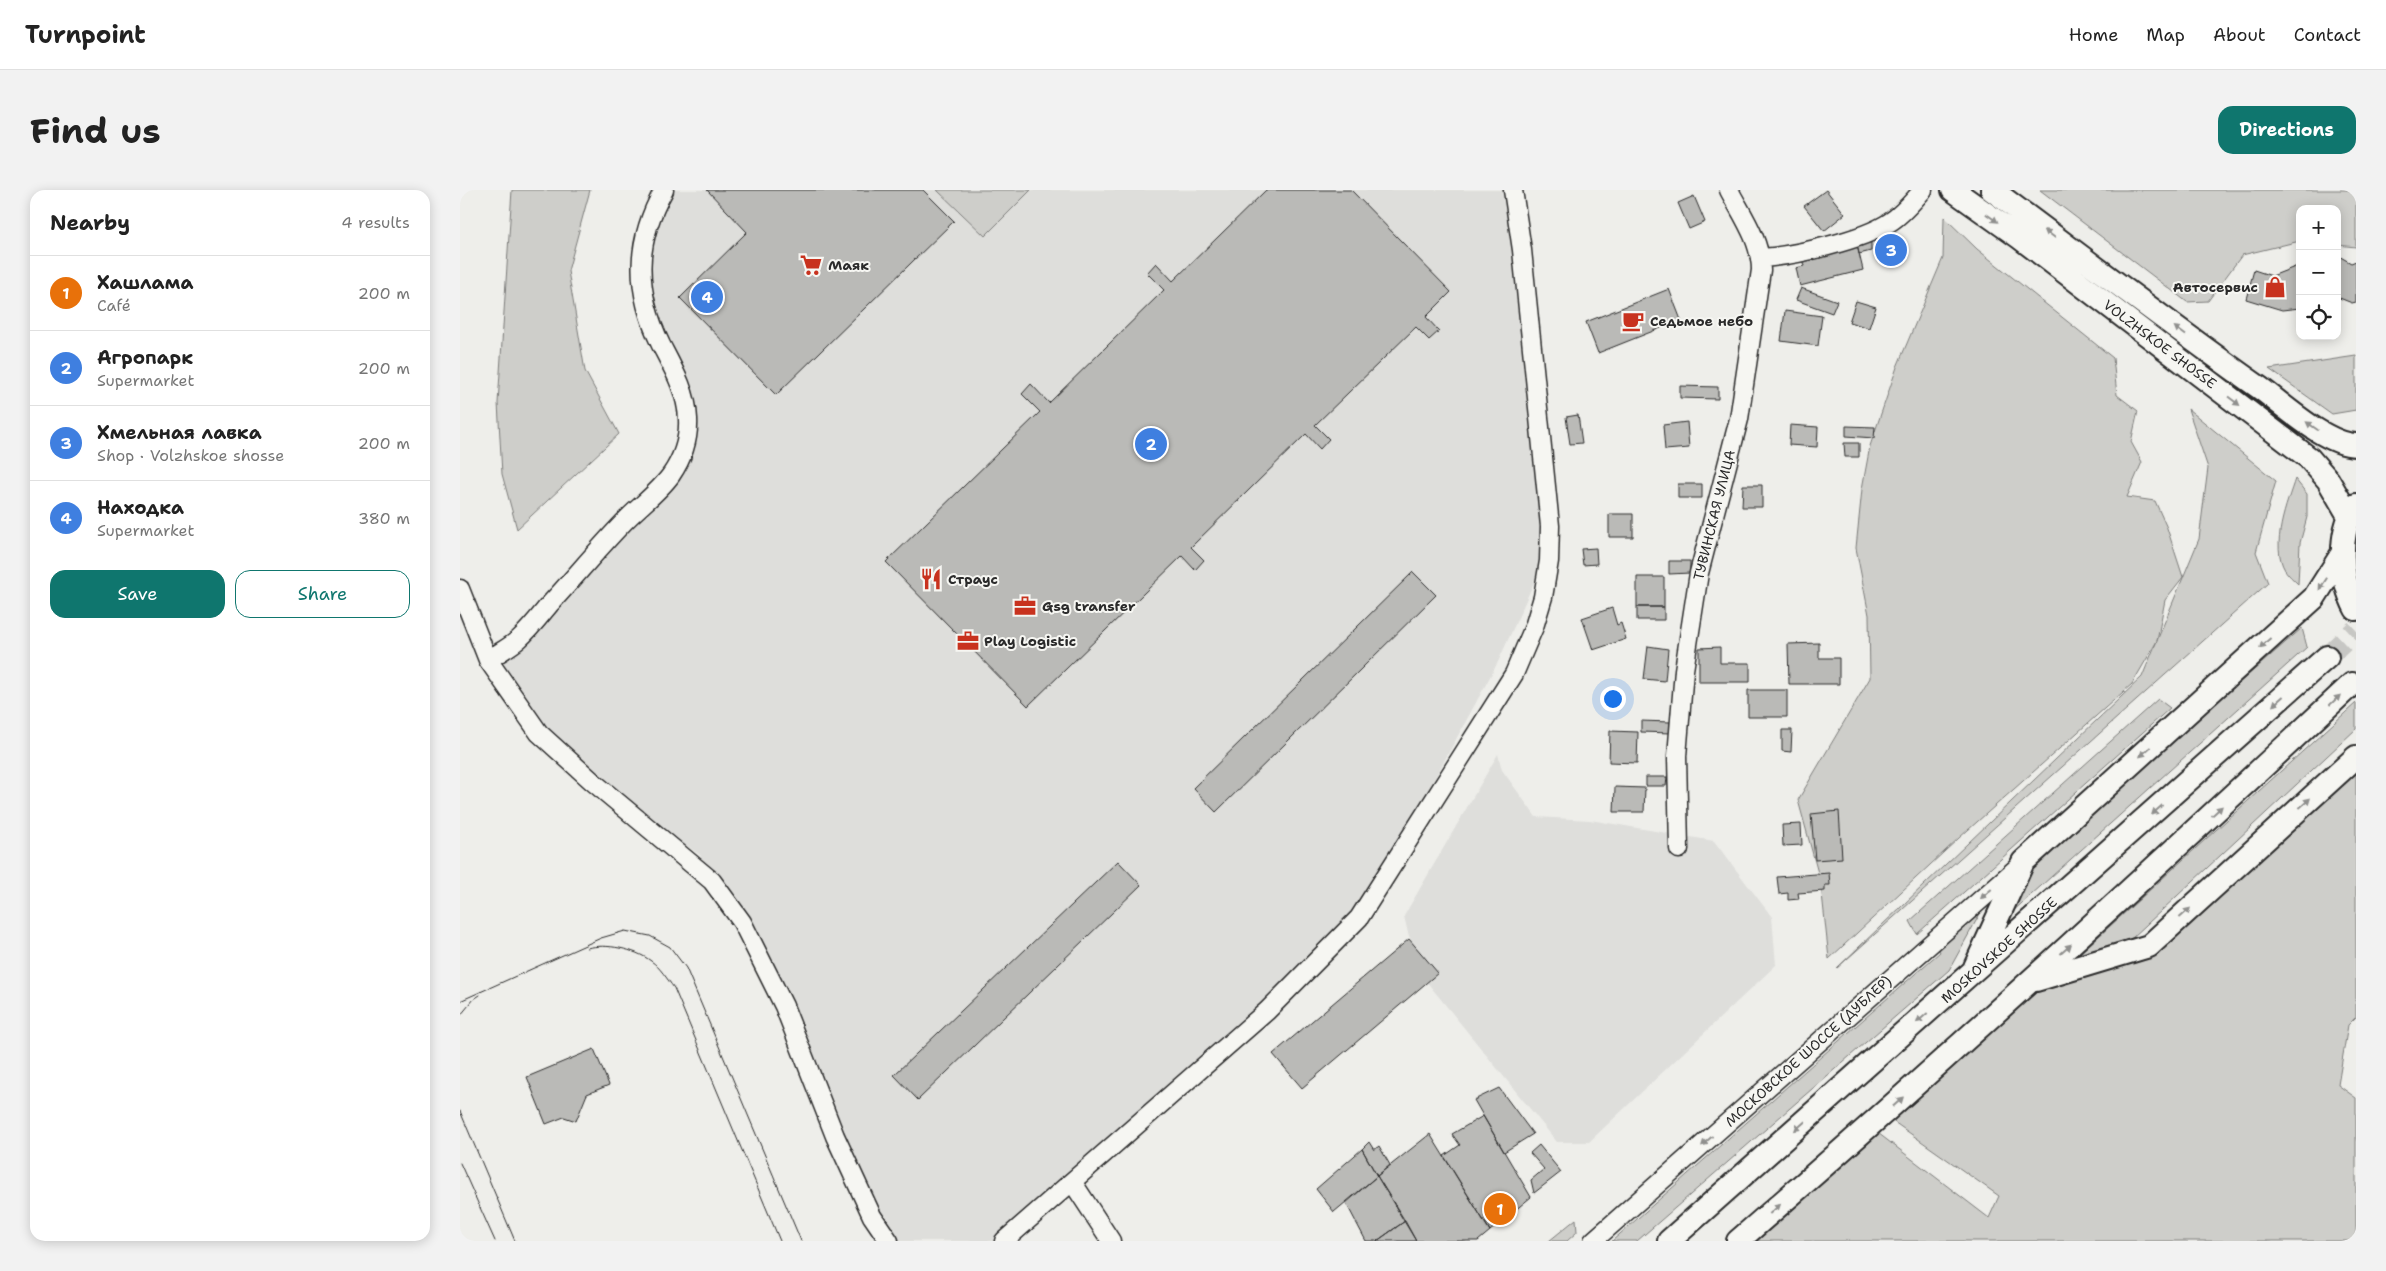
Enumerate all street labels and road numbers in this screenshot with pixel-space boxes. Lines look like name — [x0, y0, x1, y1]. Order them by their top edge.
street label: VOLZHSKOE SHOSSE — [2100, 296, 2220, 393]
street label: ТУВИНСКАЯ УЛИЦА — [1689, 448, 1739, 582]
street label: MOSKOVSKOE SHOSSE — [1937, 893, 2061, 1007]
street label: МОСКОВСКОЕ ШОССЕ (ДУБЛЕР) — [1721, 971, 1895, 1131]

